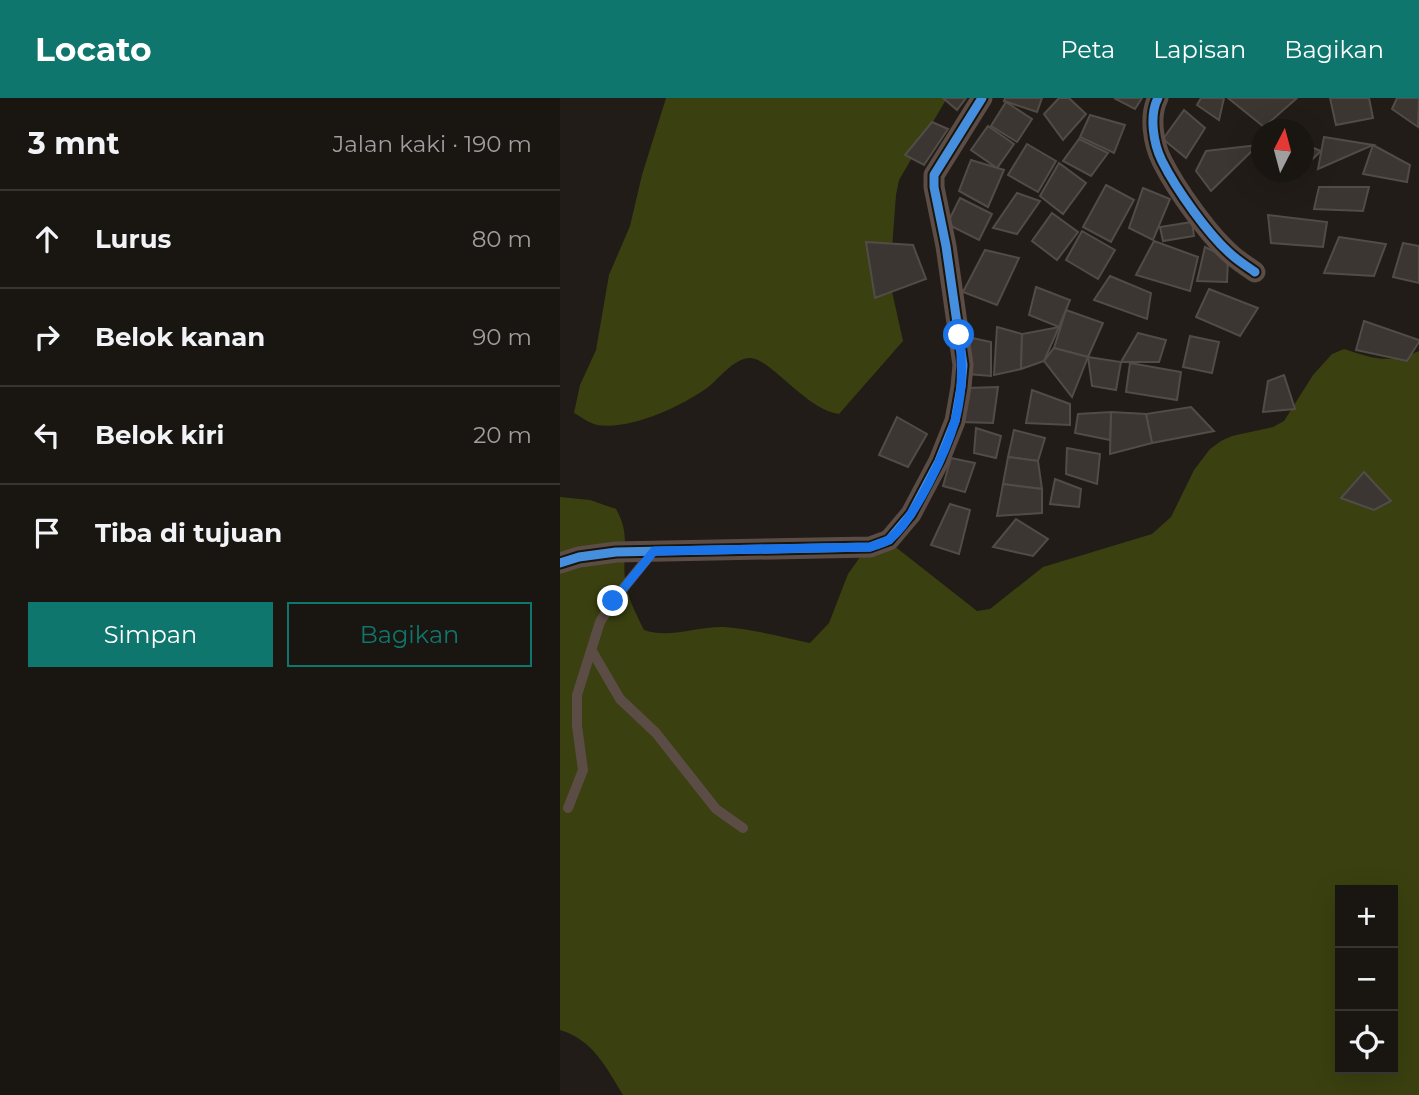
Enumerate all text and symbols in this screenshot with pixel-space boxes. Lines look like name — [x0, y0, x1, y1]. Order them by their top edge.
text: Locato — [35, 29, 152, 69]
text: Peta — [1060, 35, 1115, 64]
text: Lapisan — [1153, 35, 1246, 64]
text: Bagikan — [1284, 35, 1384, 64]
north arrow — [1251, 119, 1314, 182]
text: 3 mnt — [28, 125, 120, 162]
text: Jalan kaki · 190 m — [333, 130, 532, 158]
icon: ahead — [28, 220, 66, 258]
text: Lurus — [95, 223, 171, 255]
text: 80 m — [472, 225, 532, 253]
icon: right — [28, 318, 66, 356]
route start — [943, 319, 974, 350]
text: Belok kanan — [95, 321, 265, 353]
text: 90 m — [472, 323, 532, 351]
icon: left — [28, 416, 66, 454]
text: Belok kiri — [95, 419, 224, 451]
text: 20 m — [473, 421, 532, 449]
icon: arrive — [28, 514, 66, 552]
text: Tiba di tujuan — [95, 517, 282, 549]
route end — [597, 585, 628, 616]
button: Simpan — [28, 602, 273, 667]
button: Bagikan — [287, 602, 532, 667]
map controls — [1335, 885, 1398, 1074]
button: + — [1335, 885, 1398, 948]
button: − — [1335, 948, 1398, 1011]
button: locate — [1335, 1011, 1398, 1074]

